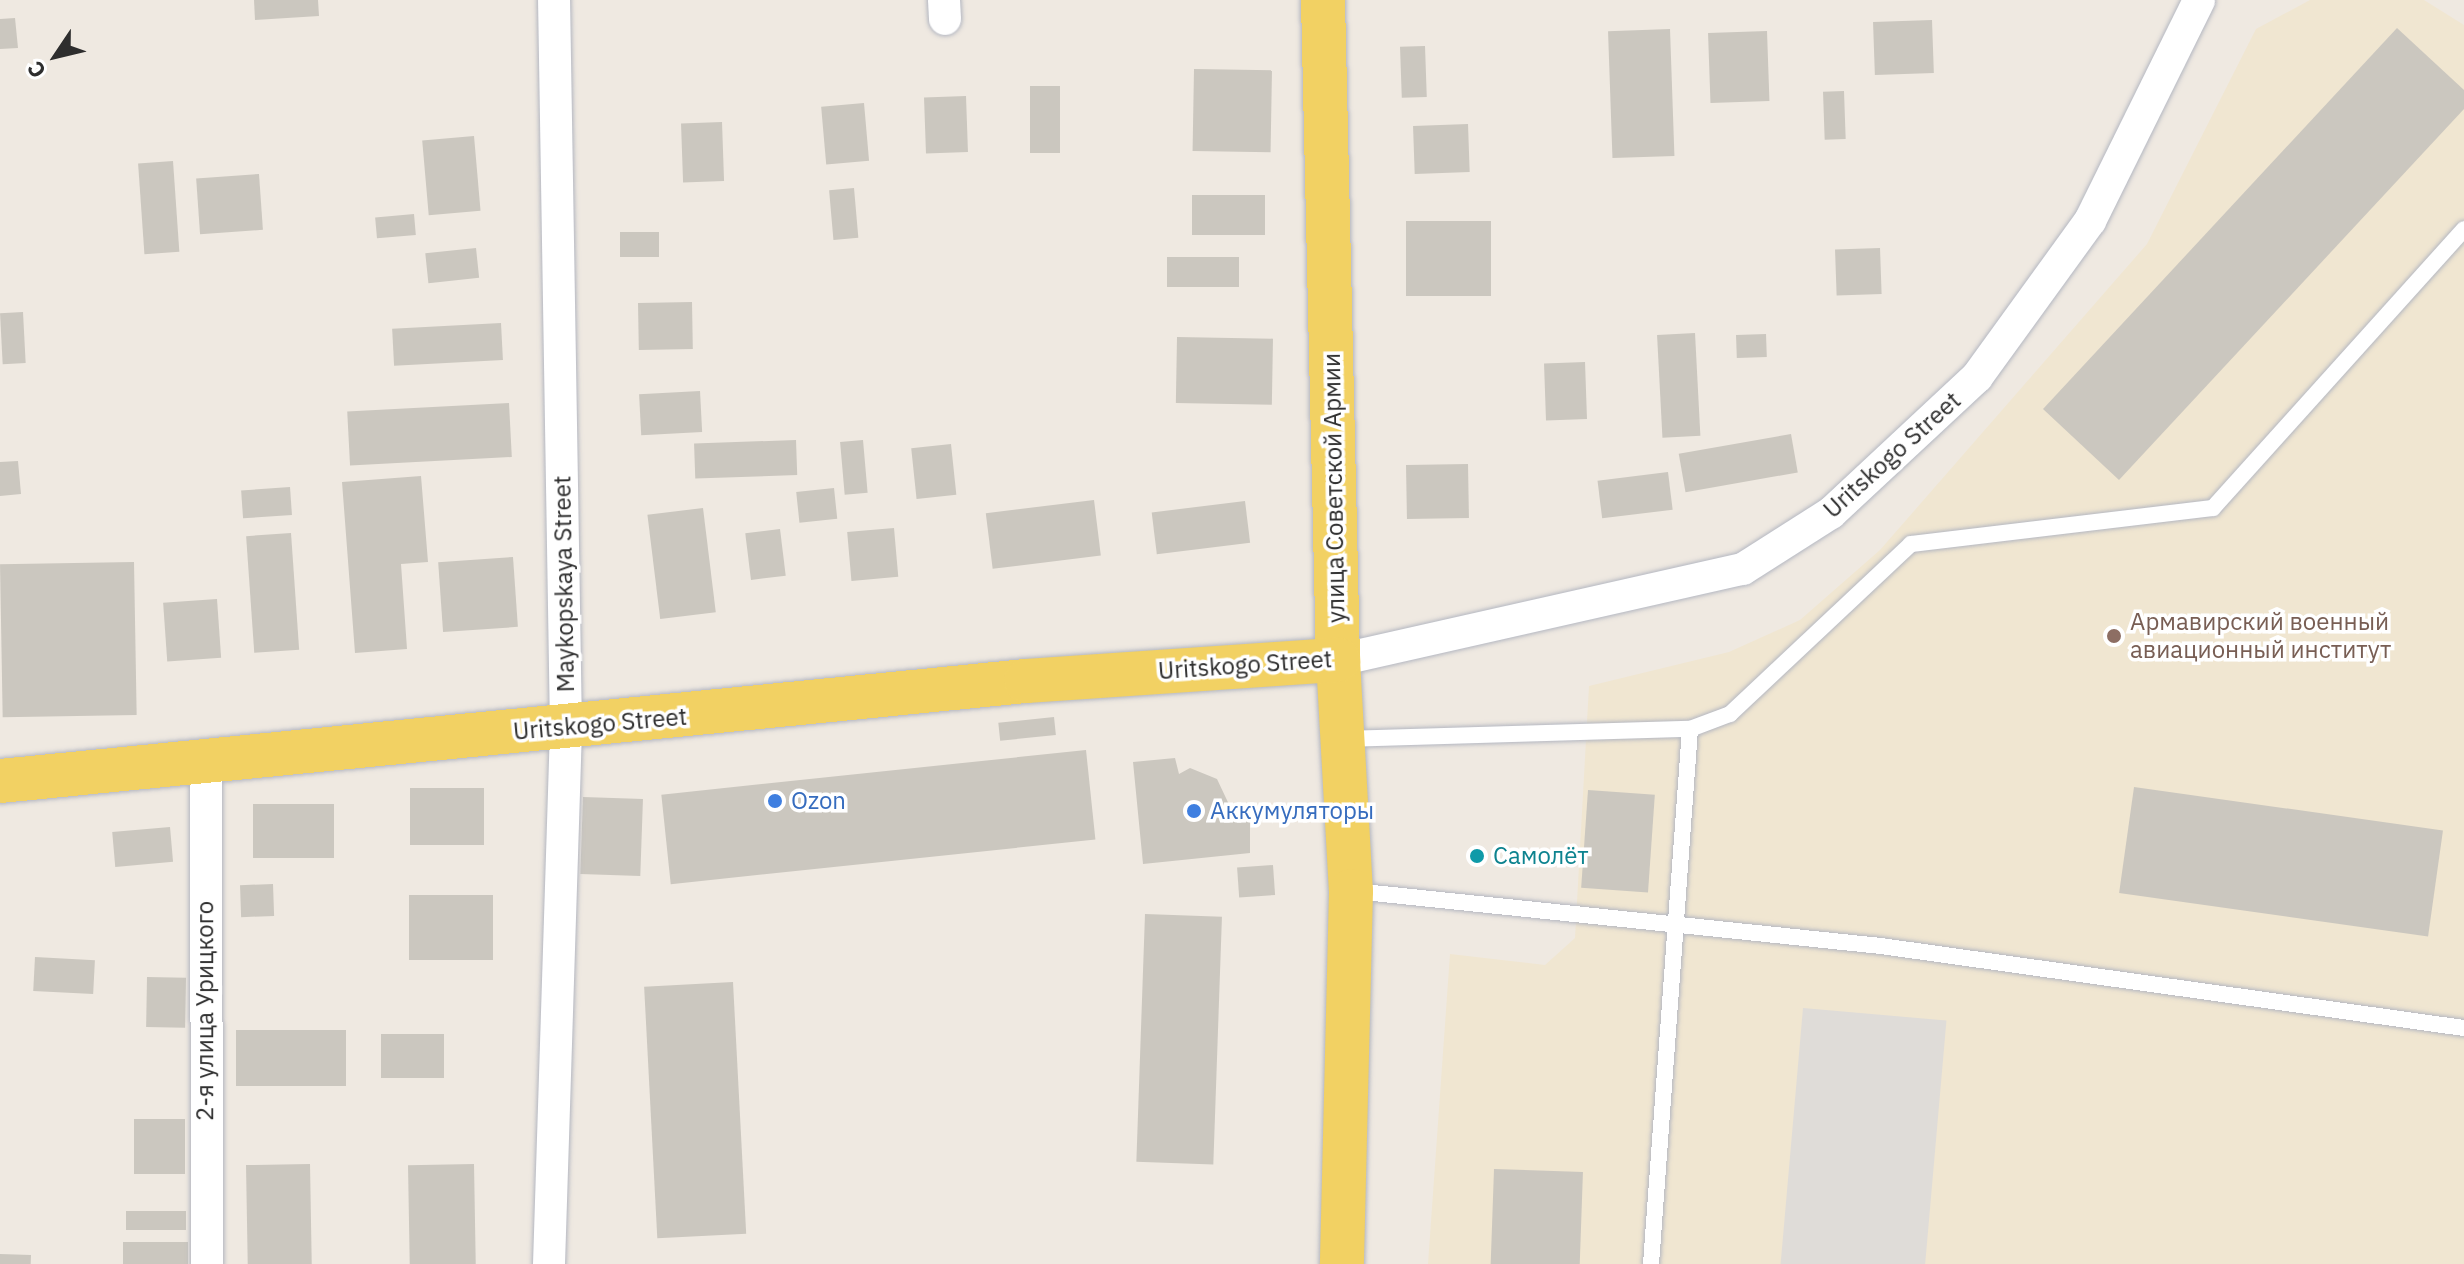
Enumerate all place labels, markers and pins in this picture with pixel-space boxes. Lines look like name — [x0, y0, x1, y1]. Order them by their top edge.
place label: Армавирский военный авиационный институт — [2130, 608, 2391, 664]
marker: Армавирский военный авиационный институт — [2105, 627, 2123, 645]
place label: Ozon — [791, 787, 846, 815]
marker: Ozon — [766, 792, 784, 810]
place label: Аккумуляторы — [1210, 797, 1374, 825]
marker: Аккумуляторы — [1185, 802, 1203, 820]
place label: Самолёт — [1493, 842, 1589, 870]
marker: Самолёт — [1468, 847, 1486, 865]

